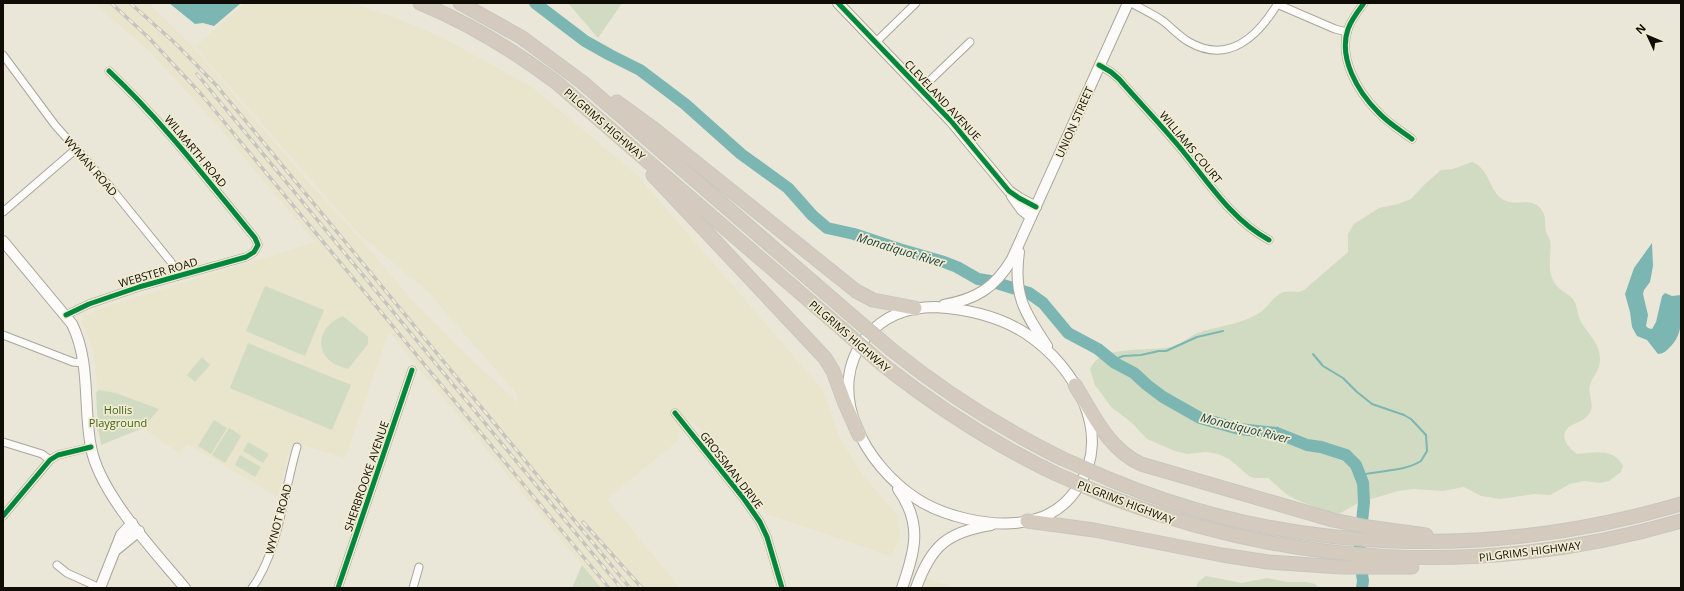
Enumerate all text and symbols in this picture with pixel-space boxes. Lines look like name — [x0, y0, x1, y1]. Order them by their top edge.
north arrow — [1628, 16, 1668, 56]
text: N — [1632, 20, 1649, 37]
street label: CLEVELAND AVENUE — [902, 56, 984, 144]
street label: UNION STREET — [1052, 84, 1096, 160]
street label: PILGRIMS HIGHWAY — [561, 85, 649, 164]
street label: WILLIAMS COURT — [1156, 108, 1226, 186]
street label: WILMARTH ROAD — [161, 112, 231, 190]
street label: WYMAN ROAD — [61, 133, 121, 199]
water label: Monatiquot River — [855, 229, 948, 272]
street label: WEBSTER ROAD — [117, 254, 199, 290]
street label: PILGRIMS HIGHWAY — [806, 297, 894, 376]
park label: Hollis Playground — [89, 402, 147, 430]
water label: Monatiquot River — [1199, 409, 1293, 448]
street label: SHERBROOKE AVENUE — [340, 419, 392, 533]
street label: GROSSMAN DRIVE — [697, 428, 767, 512]
street label: PILGRIMS HIGHWAY — [1075, 477, 1177, 528]
street label: WYNOT ROAD — [261, 482, 295, 556]
street label: PILGRIMS HIGHWAY — [1478, 537, 1583, 565]

